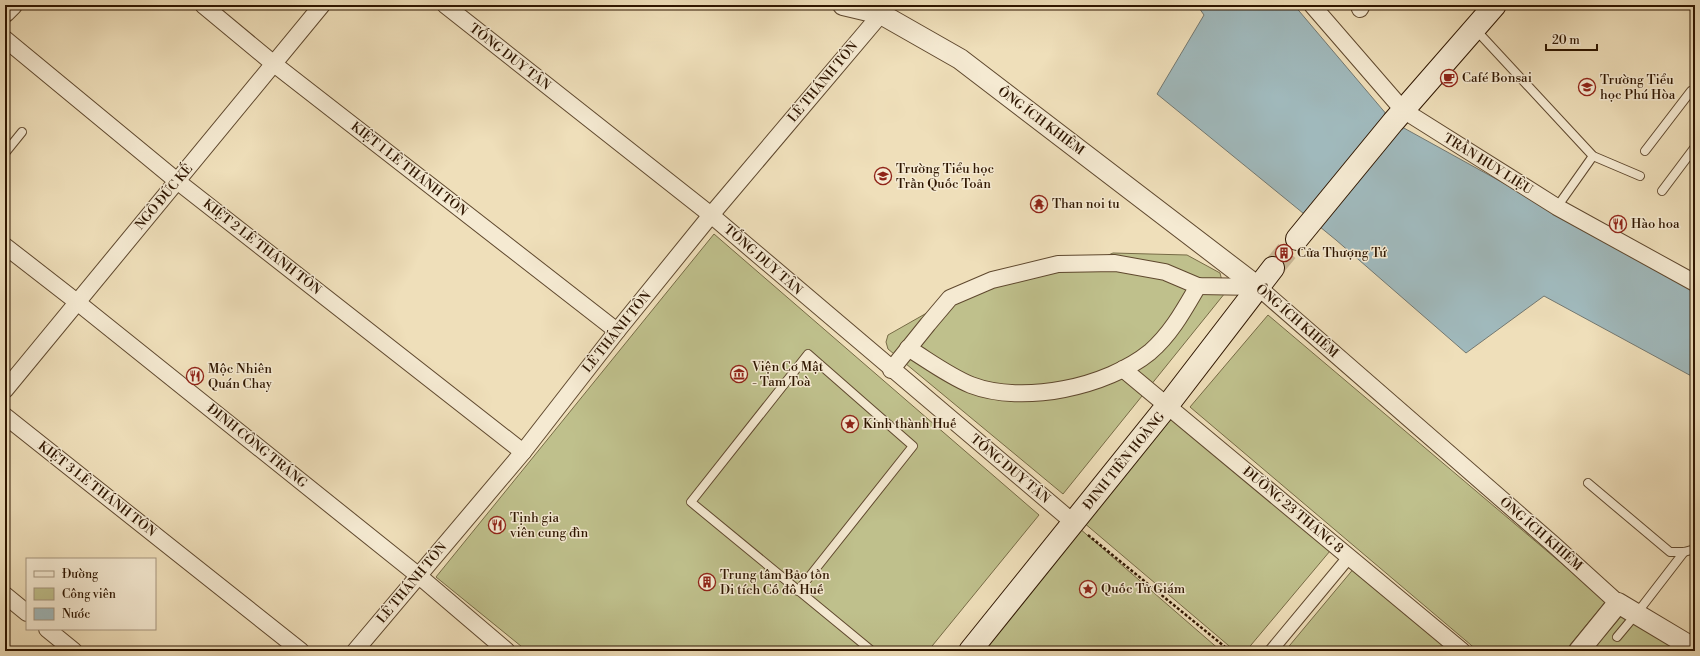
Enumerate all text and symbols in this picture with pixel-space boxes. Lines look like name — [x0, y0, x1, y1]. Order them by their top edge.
street label: TỐNG DUY TÂN — [466, 18, 556, 94]
scale bar — [1546, 26, 1597, 52]
text: 20 m — [1552, 33, 1580, 48]
street label: LÊ THÁNH TÔN — [784, 38, 862, 126]
cafe icon: Café Bonsai — [1439, 68, 1459, 88]
place label: Café Bonsai — [1462, 70, 1532, 86]
place label: Trường Tiểu học Phú Hòa — [1600, 72, 1676, 103]
school or university icon: Trường Tiểu học Phú Hòa — [1577, 77, 1597, 97]
street label: ÔNG ÍCH KHIÊM — [995, 82, 1088, 159]
street label: KIỆT 1 LÊ THÁNH TÔN — [347, 118, 471, 220]
street label: TRẦN HUY LIỆU — [1440, 128, 1537, 198]
street label: NGÔ ĐỨC KẾ — [130, 160, 196, 233]
place label: Trường Tiểu học Trần Quốc Toản — [896, 161, 995, 192]
school or university icon: Trường Tiểu học Trần Quốc Toản — [873, 166, 893, 186]
temple icon: Than noi tu — [1029, 194, 1049, 214]
street label: KIỆT 2 LÊ THÁNH TÔN — [200, 195, 325, 298]
place label: Than noi tu — [1052, 196, 1120, 212]
restaurant icon: Hào hoa — [1608, 214, 1628, 234]
place label: Hào hoa — [1631, 216, 1680, 232]
street label: TỐNG DUY TÂN — [720, 219, 808, 299]
building icon: Cửa Thượng Tứ — [1274, 243, 1294, 263]
place label: Cửa Thượng Tứ — [1297, 245, 1387, 261]
street label: ÔNG ÍCH KHIÊM — [1252, 280, 1343, 362]
street label: LÊ THÁNH TÔN — [578, 287, 655, 376]
place label: Viện Cơ Mật - Tam Toà — [751, 359, 824, 390]
place label: Mộc Nhiên Quán Chay — [208, 361, 273, 392]
museum icon: Viện Cơ Mật - Tam Toà — [729, 364, 749, 384]
restaurant icon: Mộc Nhiên Quán Chay — [185, 366, 205, 386]
street label: ĐINH CÔNG TRÁNG — [204, 400, 311, 492]
street label: ĐINH TIÊN HOÀNG — [1079, 408, 1169, 513]
place icon: Kinh thành Huế — [840, 414, 860, 434]
place label: Kinh thành Huế — [863, 416, 957, 432]
street label: TỐNG DUY TÂN — [967, 429, 1055, 507]
street label: KIỆT 3 LÊ THÁNH TÔN — [35, 437, 160, 540]
street label: ĐƯỜNG 23 THÁNG 8 — [1239, 462, 1347, 557]
street label: ÔNG ÍCH KHIÊM — [1496, 493, 1587, 575]
place label: Tịnh gia viên cung đìn — [509, 510, 589, 541]
restaurant icon: Tịnh gia viên cung đìn — [487, 515, 507, 535]
street label: LÊ THÁNH TÔN — [373, 539, 451, 627]
legend — [26, 558, 156, 630]
text: Đường — [62, 567, 99, 582]
place label: Trung tâm Bảo tồn Di tích Cố đô Huế — [720, 567, 830, 598]
building icon: Trung tâm Bảo tồn Di tích Cố đô Huế — [697, 572, 717, 592]
place icon: Quốc Tử Giám — [1078, 579, 1098, 599]
place label: Quốc Tử Giám — [1101, 581, 1186, 597]
text: Công viên — [62, 587, 116, 602]
text: Nước — [62, 607, 90, 622]

